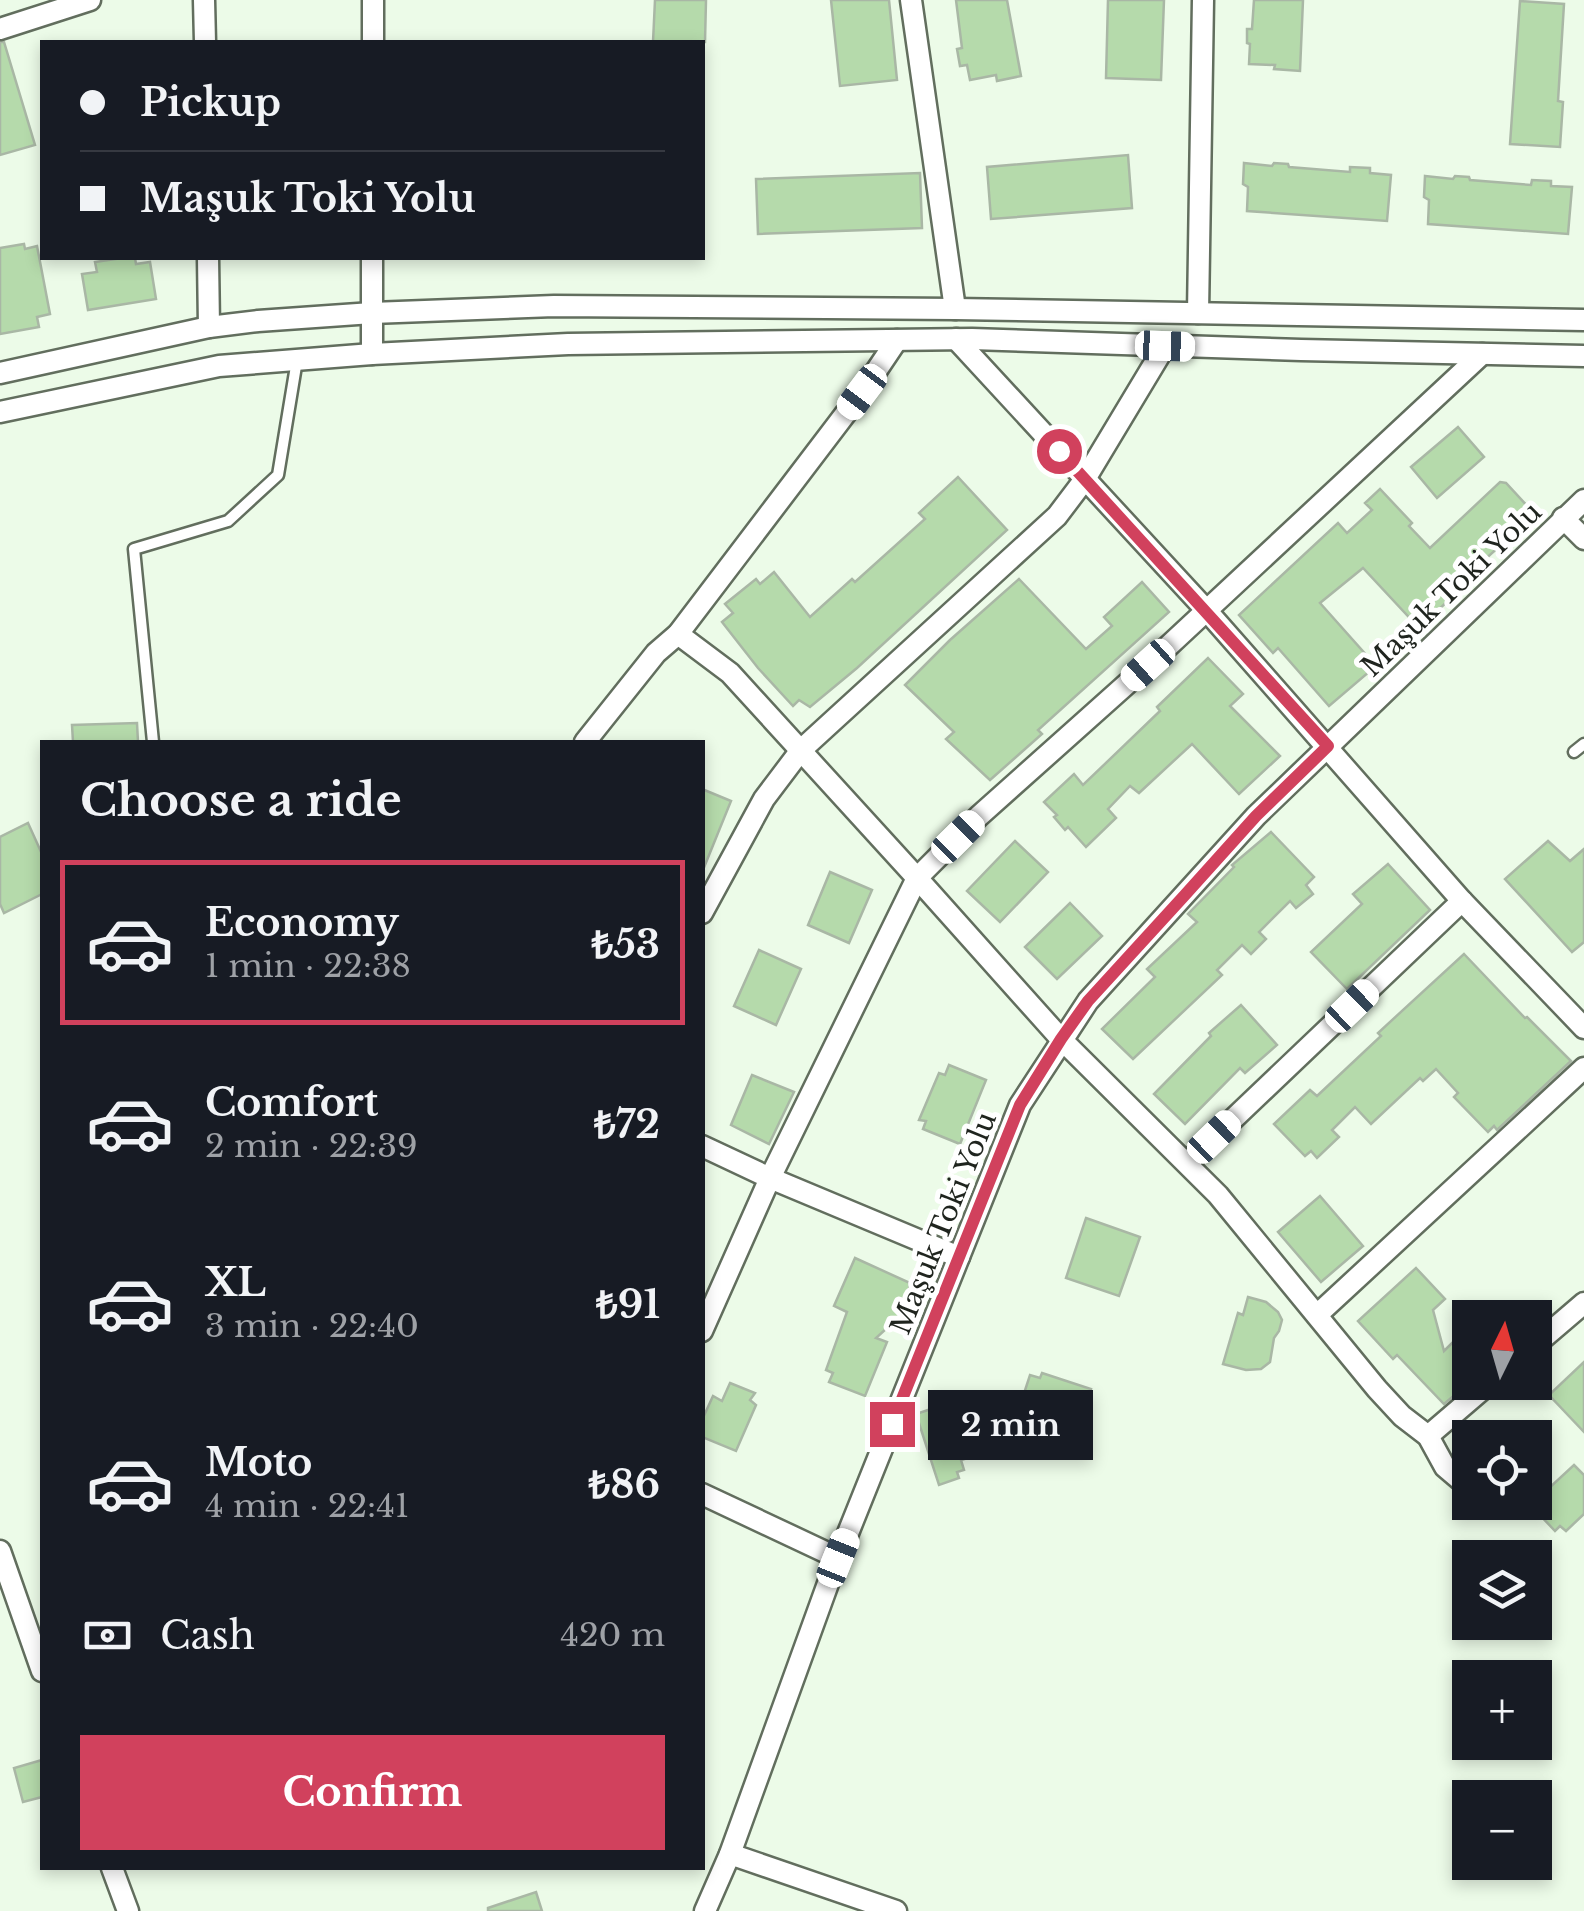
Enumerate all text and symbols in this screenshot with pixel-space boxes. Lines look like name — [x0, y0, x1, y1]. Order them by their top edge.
text: Pickup — [140, 79, 281, 126]
text: Maşuk Toki Yolu — [140, 175, 475, 222]
car — [1134, 330, 1196, 362]
car — [832, 359, 892, 425]
route start — [1037, 429, 1082, 474]
street label: Maşuk Toki Yolu — [1354, 494, 1549, 684]
car — [1116, 634, 1180, 696]
text: Choose a ride — [80, 772, 402, 828]
car — [926, 805, 990, 869]
icon: car — [85, 898, 175, 988]
text: Economy — [205, 899, 399, 946]
text: ₺53 — [591, 921, 660, 968]
text: 1 min · 22:38 — [205, 946, 411, 986]
car — [1320, 974, 1384, 1038]
icon: car — [85, 1078, 175, 1168]
text: Comfort — [205, 1079, 378, 1126]
text: ₺72 — [594, 1101, 660, 1148]
car — [1182, 1105, 1246, 1169]
street label: Maşuk Toki Yolu — [883, 1107, 1004, 1340]
text: 2 min · 22:39 — [205, 1126, 418, 1166]
icon: car — [85, 1258, 175, 1348]
text: XL — [205, 1259, 266, 1306]
text: ₺91 — [596, 1281, 660, 1328]
north arrow — [1452, 1300, 1552, 1400]
map controls — [1452, 1300, 1552, 1880]
text: 3 min · 22:40 — [205, 1306, 419, 1346]
callout: 2 min — [927, 1389, 1092, 1459]
route end — [870, 1402, 915, 1447]
text: 2 min — [961, 1405, 1060, 1445]
button: locate — [1452, 1420, 1552, 1520]
icon: car — [85, 1438, 175, 1528]
text: Moto — [205, 1439, 312, 1486]
text: ₺86 — [589, 1461, 660, 1508]
text: 4 min · 22:41 — [205, 1486, 409, 1526]
car — [813, 1525, 863, 1591]
button: layers — [1452, 1540, 1552, 1640]
icon: cash — [80, 1608, 135, 1663]
text: Cash — [160, 1612, 255, 1659]
text: 420 m — [560, 1615, 665, 1655]
button: + — [1452, 1660, 1552, 1760]
button: Confirm — [80, 1735, 665, 1850]
button: − — [1452, 1780, 1552, 1880]

